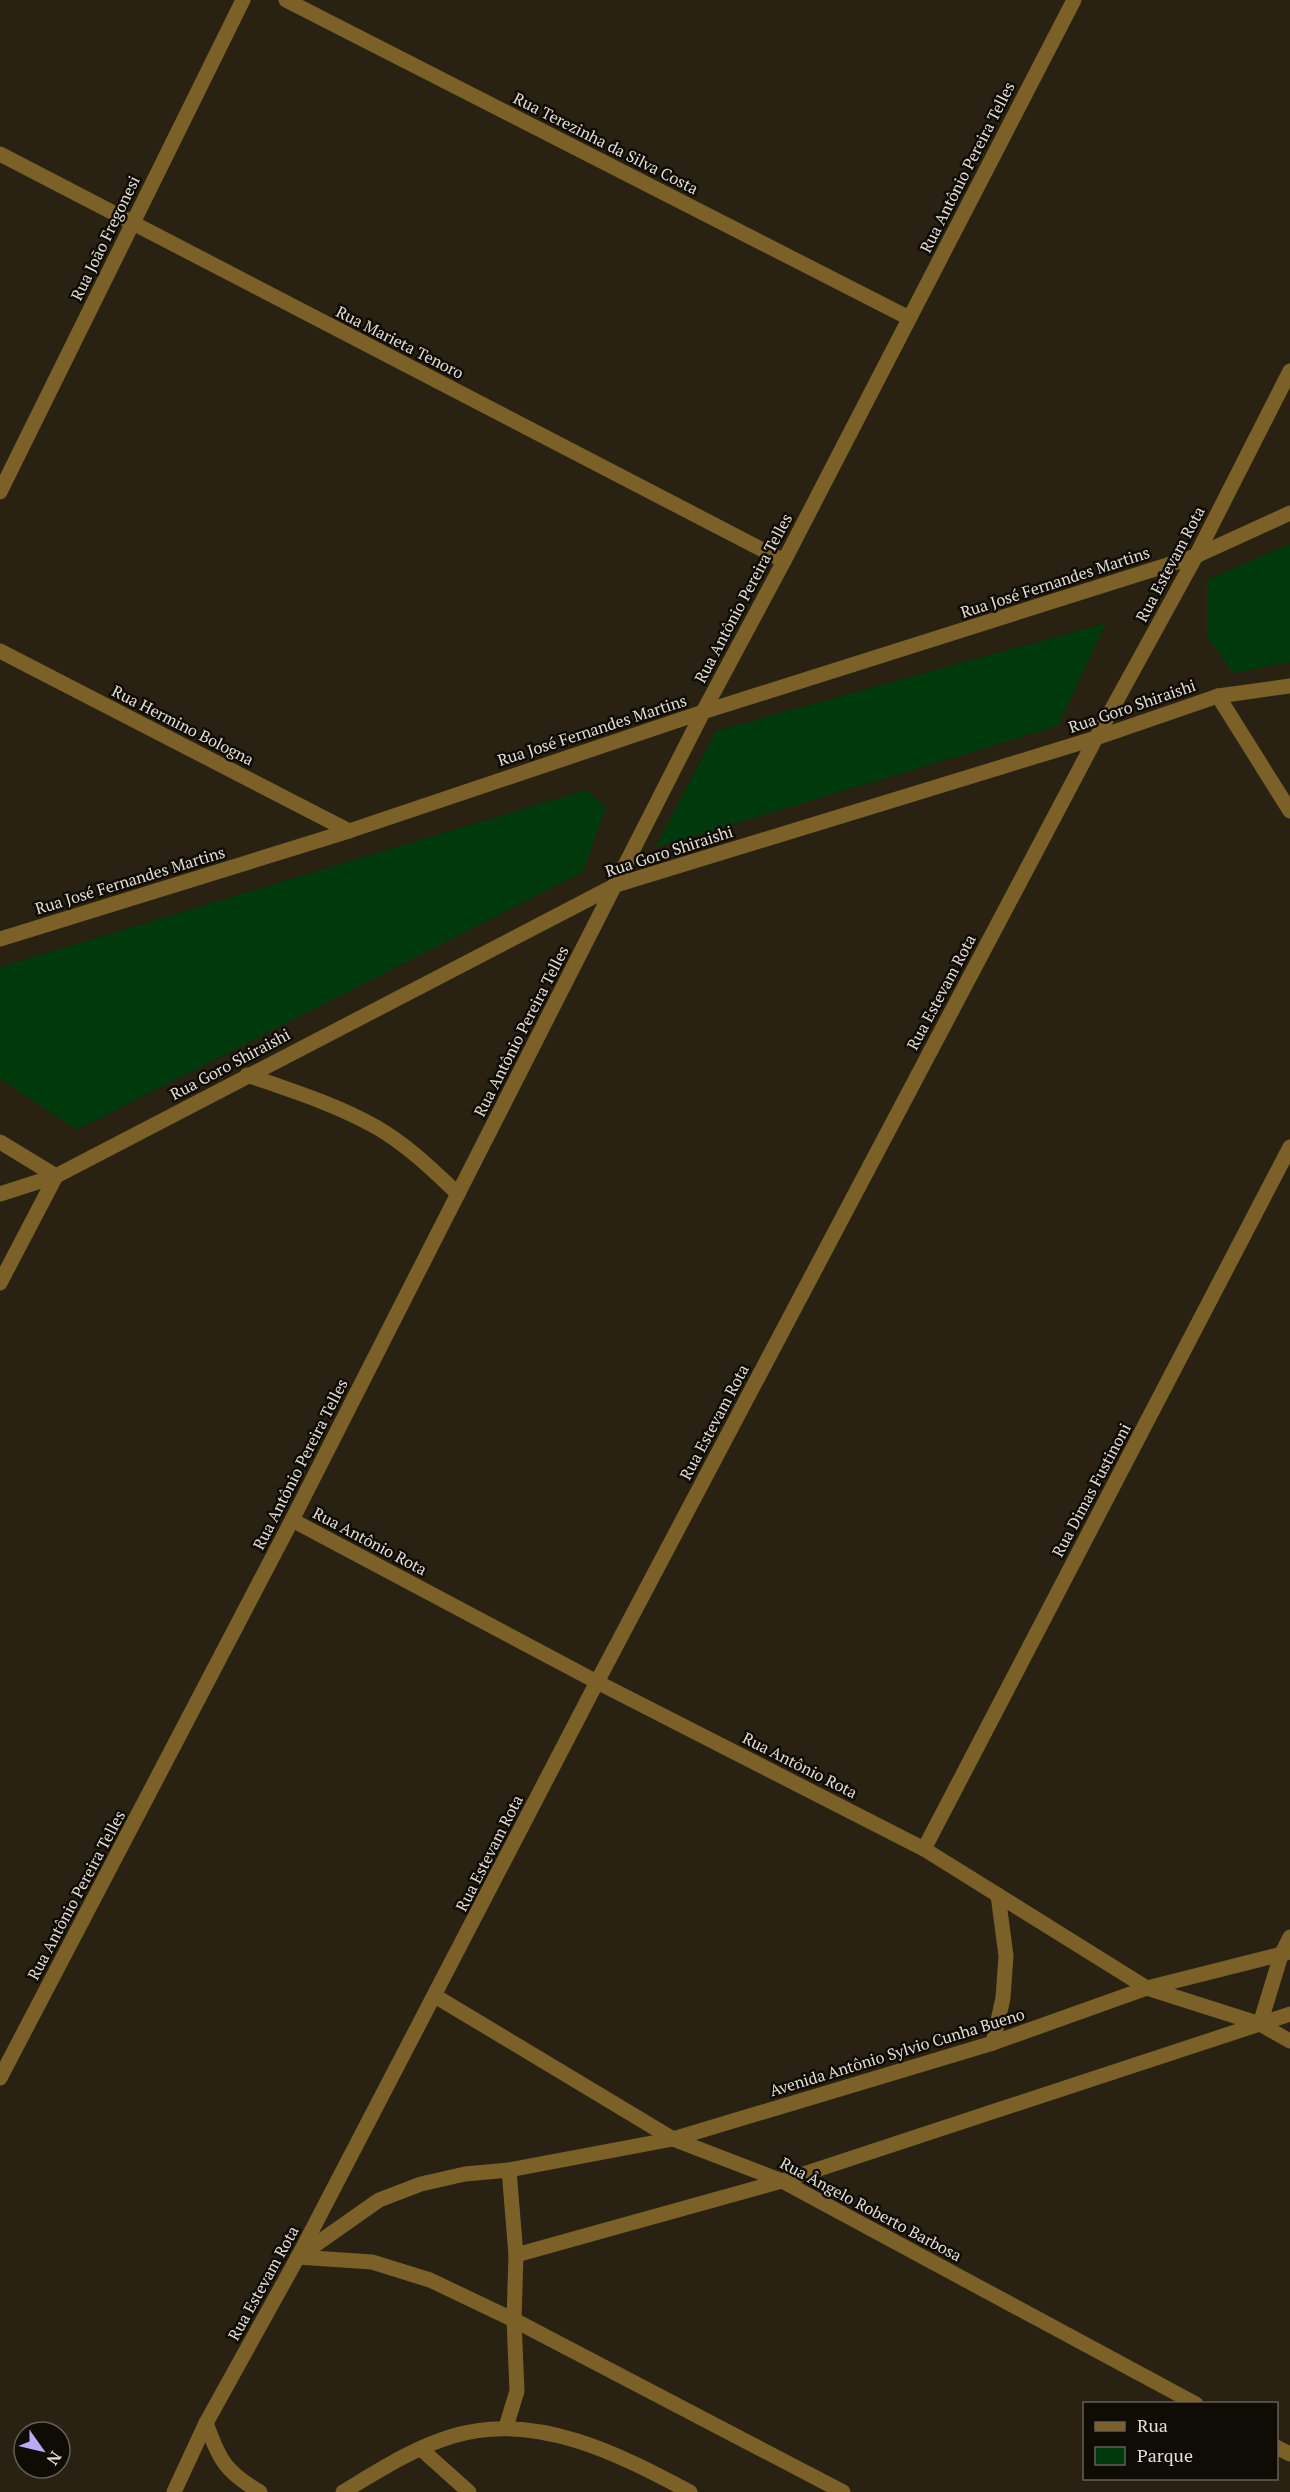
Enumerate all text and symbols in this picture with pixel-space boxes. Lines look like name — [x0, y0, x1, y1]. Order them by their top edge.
street label: Rua Antônio Pereira Telles — [914, 78, 1020, 256]
street label: Rua Terezinha da Silva Costa — [510, 87, 702, 199]
street label: Rua João Fregonesi — [65, 172, 145, 304]
street label: Rua Marieta Tenoro — [332, 300, 468, 384]
street label: Rua Estevam Rota — [1130, 502, 1210, 626]
street label: Rua Antônio Pereira Telles — [689, 509, 797, 687]
street label: Rua José Fernandes Martins — [958, 541, 1152, 623]
street label: Rua Goro Shiraishi — [1066, 674, 1199, 738]
street label: Rua Hermino Bologna — [108, 680, 258, 770]
street label: Rua José Fernandes Martins — [495, 689, 689, 771]
street label: Rua Goro Shiraishi — [602, 820, 736, 882]
street label: Rua José Fernandes Martins — [32, 841, 228, 919]
street label: Rua Estevam Rota — [901, 930, 981, 1054]
street label: Rua Antônio Pereira Telles — [468, 942, 574, 1120]
street label: Rua Goro Shiraishi — [166, 1023, 294, 1105]
street label: Rua Estevam Rota — [674, 1360, 754, 1484]
street label: Rua Antônio Pereira Telles — [247, 1375, 353, 1553]
street label: Rua Dimas Fustinoni — [1046, 1419, 1136, 1561]
street label: Rua Antônio Rota — [309, 1502, 431, 1580]
street label: Rua Antônio Rota — [739, 1727, 861, 1803]
street label: Rua Estevam Rota — [450, 1791, 528, 1915]
street label: Rua Antônio Pereira Telles — [22, 1806, 130, 1984]
street label: Avenida Antônio Sylvio Cunha Bueno — [767, 2003, 1027, 2101]
street label: Rua Ângelo Roberto Barbosa — [776, 2152, 966, 2266]
street label: Rua Estevam Rota — [222, 2222, 304, 2344]
legend — [1083, 2402, 1278, 2480]
text: Rua — [1137, 2413, 1168, 2437]
north arrow — [12, 2420, 72, 2480]
text: Parque — [1137, 2443, 1193, 2467]
text: N — [42, 2447, 67, 2470]

